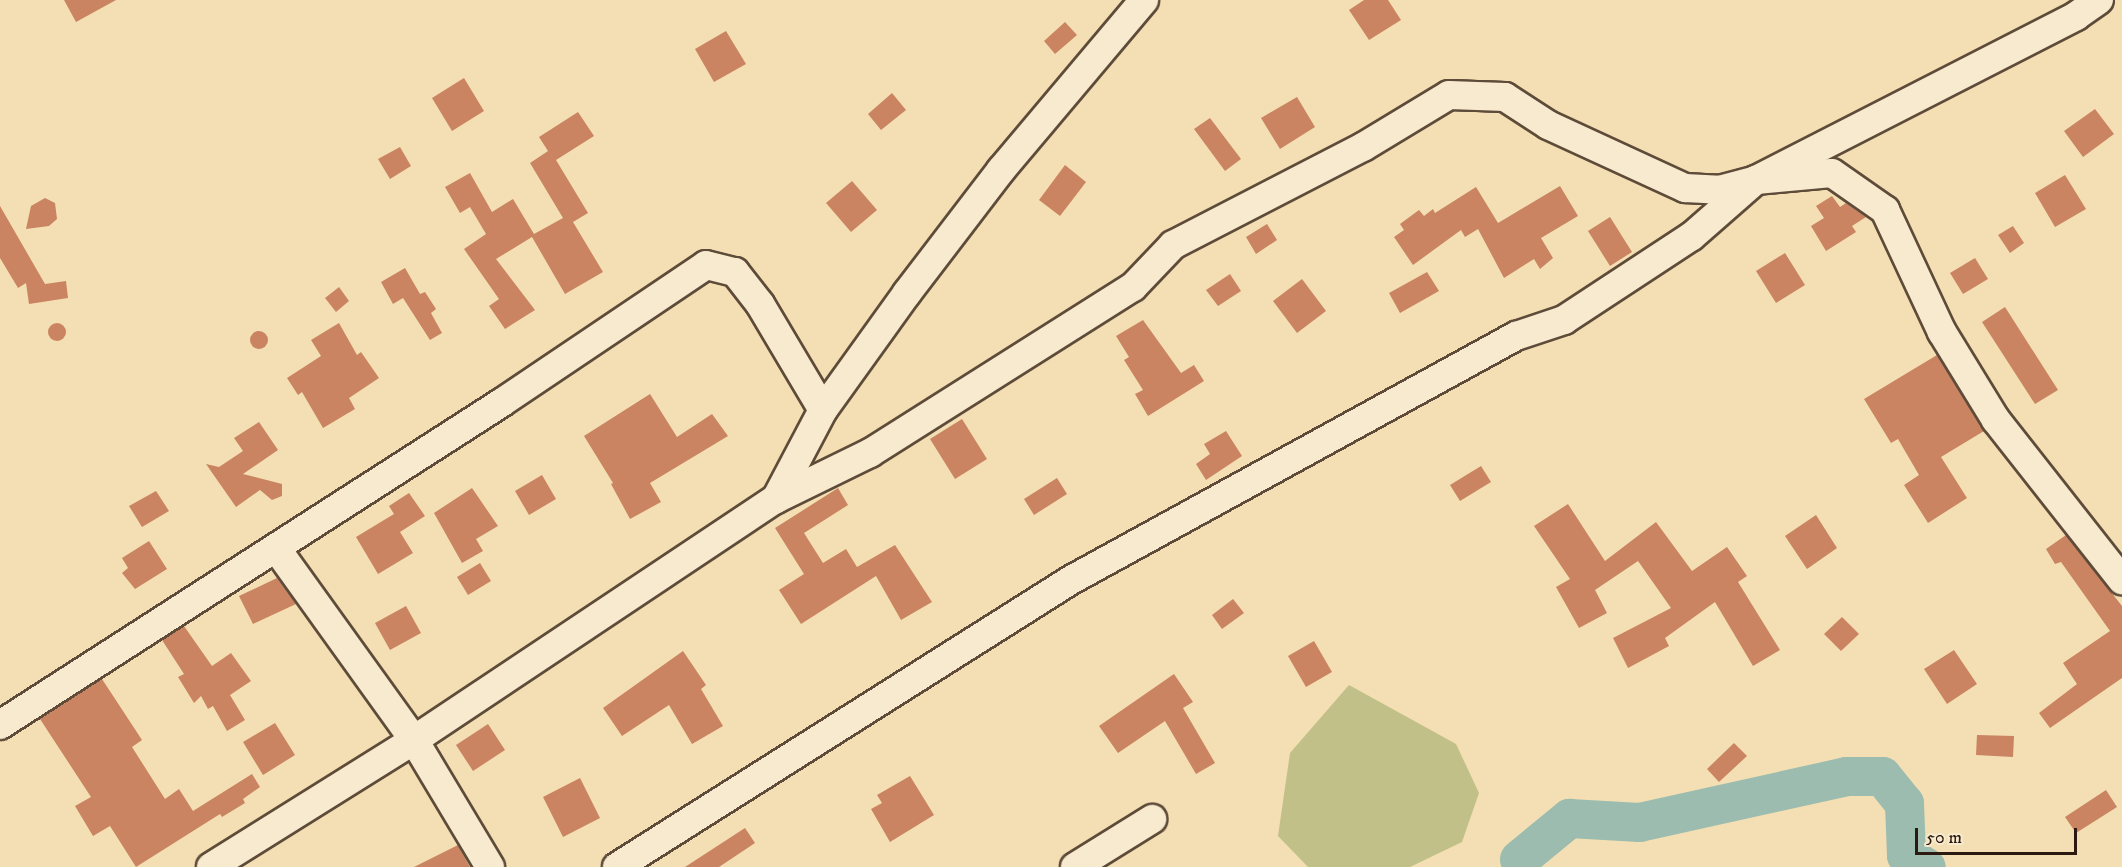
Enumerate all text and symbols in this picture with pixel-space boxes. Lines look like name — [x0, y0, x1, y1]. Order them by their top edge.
scale bar — [1918, 816, 2080, 854]
text: 50 m — [1926, 827, 1962, 849]

